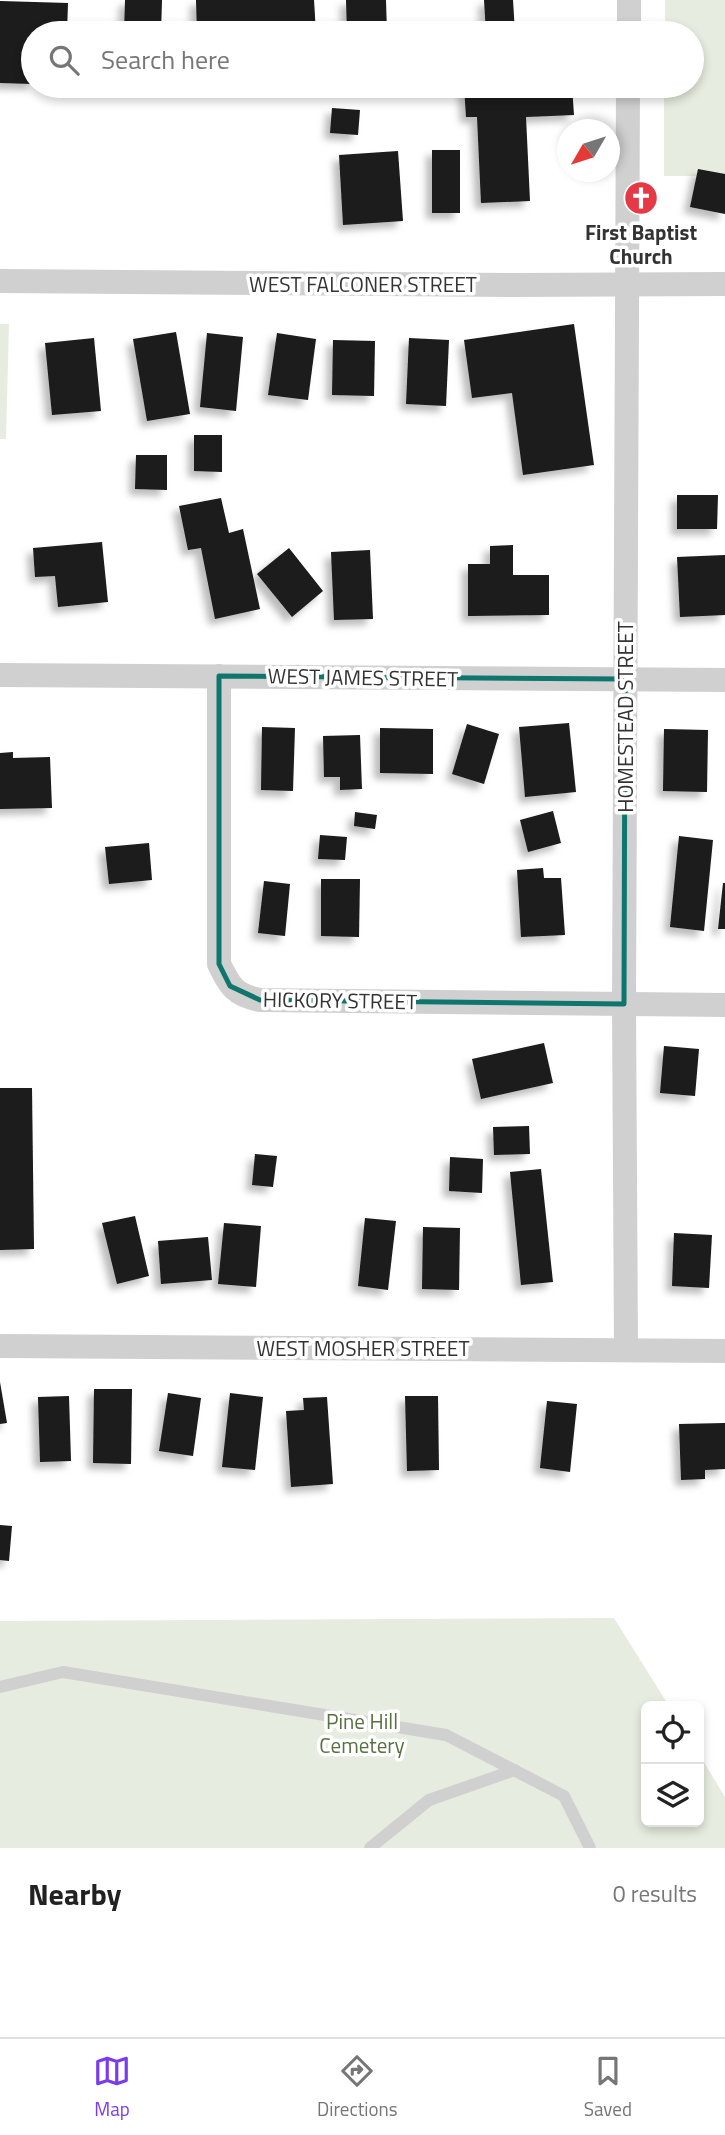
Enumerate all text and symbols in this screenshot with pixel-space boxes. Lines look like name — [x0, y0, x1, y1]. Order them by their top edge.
search box — [21, 21, 704, 98]
text: Search here — [101, 40, 230, 79]
icon: search — [45, 41, 83, 79]
north arrow — [557, 119, 620, 182]
church icon: First Baptist Church — [622, 179, 660, 217]
place label: First Baptist Church — [585, 216, 697, 272]
street label: WEST FALCONER STREET — [249, 268, 477, 300]
street label: HOMESTEAD STREET — [609, 621, 641, 813]
street label: WEST JAMES STREET — [267, 659, 459, 695]
street label: HICKORY STREET — [263, 983, 417, 1017]
street label: WEST MOSHER STREET — [256, 1332, 470, 1364]
map controls — [641, 1701, 704, 1827]
button: locate — [641, 1701, 704, 1764]
park label: Pine Hill Cemetery — [319, 1705, 405, 1761]
button: layers — [641, 1764, 704, 1827]
text: Nearby — [28, 1871, 121, 1917]
text: 0 results — [613, 1876, 697, 1911]
tab: Map — [93, 2052, 131, 2123]
tab: Directions — [317, 2052, 398, 2123]
tab: Saved — [584, 2052, 632, 2123]

